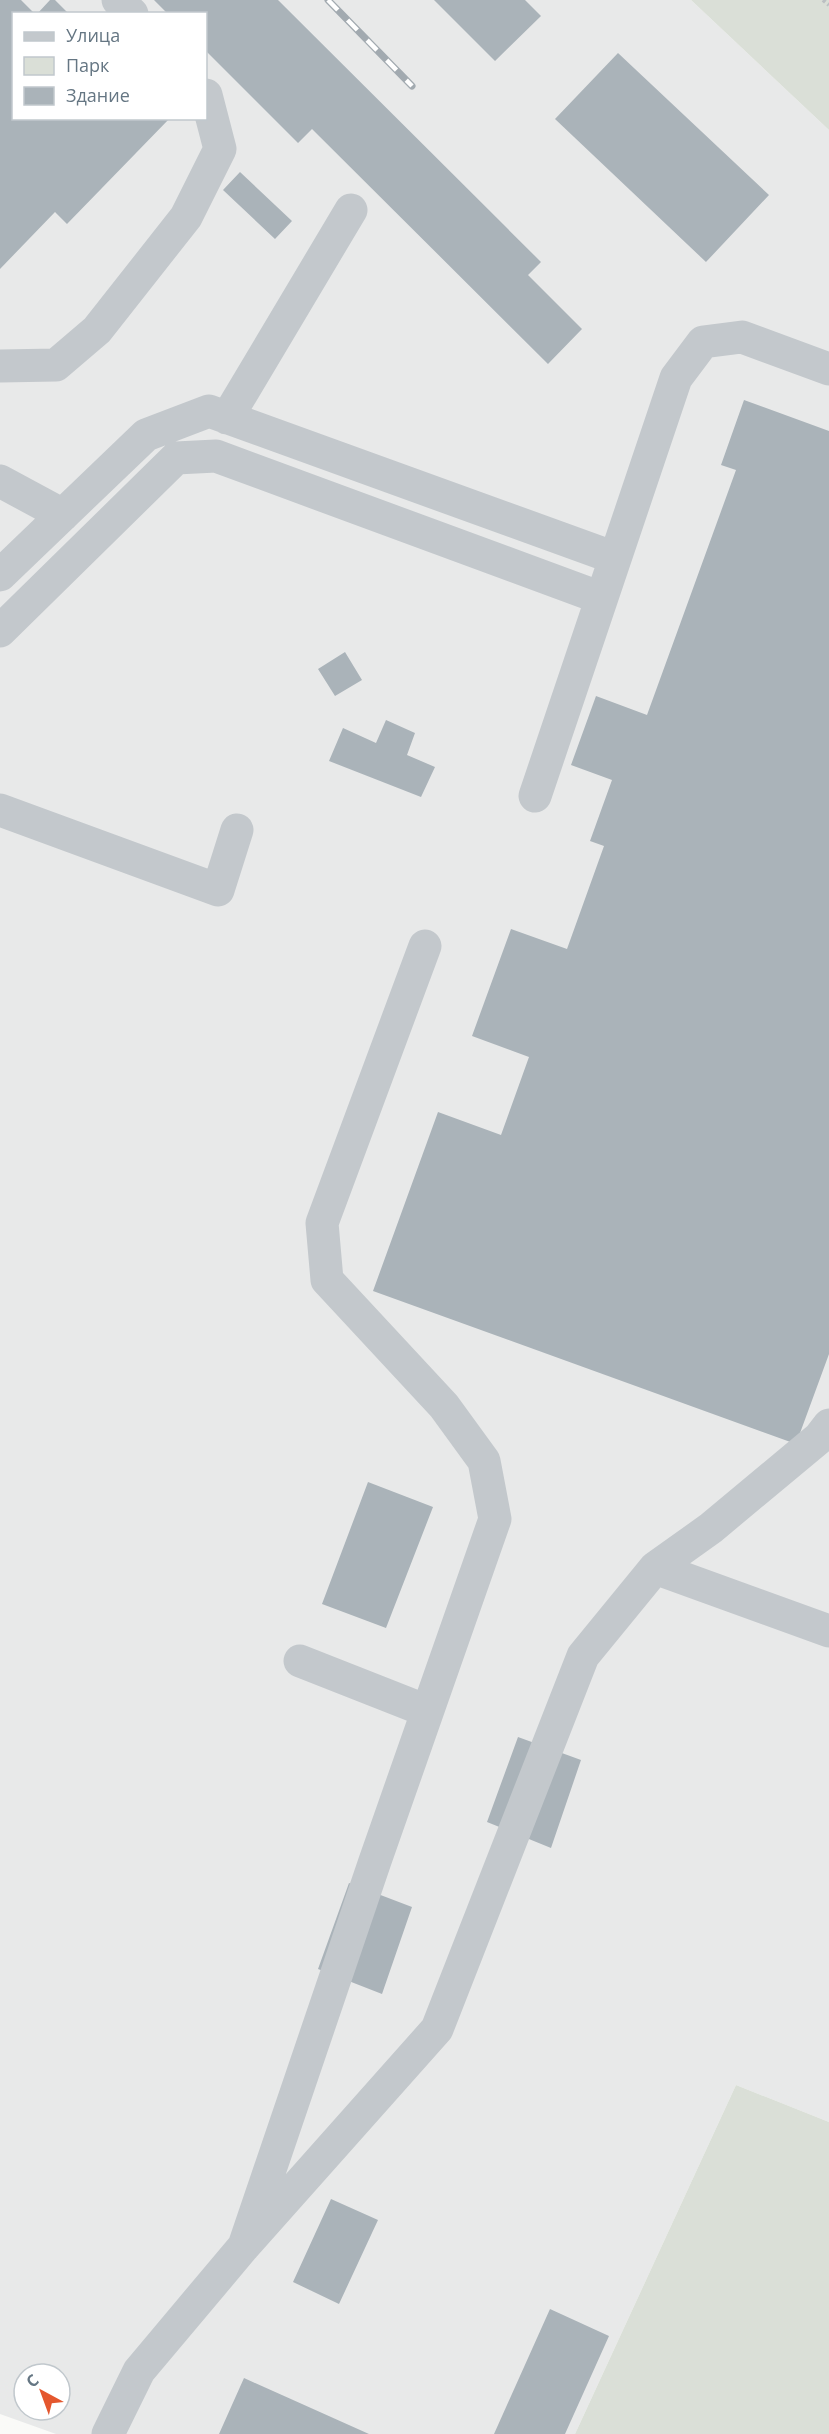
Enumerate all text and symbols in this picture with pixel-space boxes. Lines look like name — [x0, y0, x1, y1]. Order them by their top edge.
legend — [12, 12, 207, 120]
text: Улица — [66, 23, 120, 47]
text: Парк — [66, 53, 110, 77]
text: Здание — [66, 83, 130, 107]
north arrow — [12, 2362, 72, 2422]
text: С — [21, 2369, 43, 2392]

